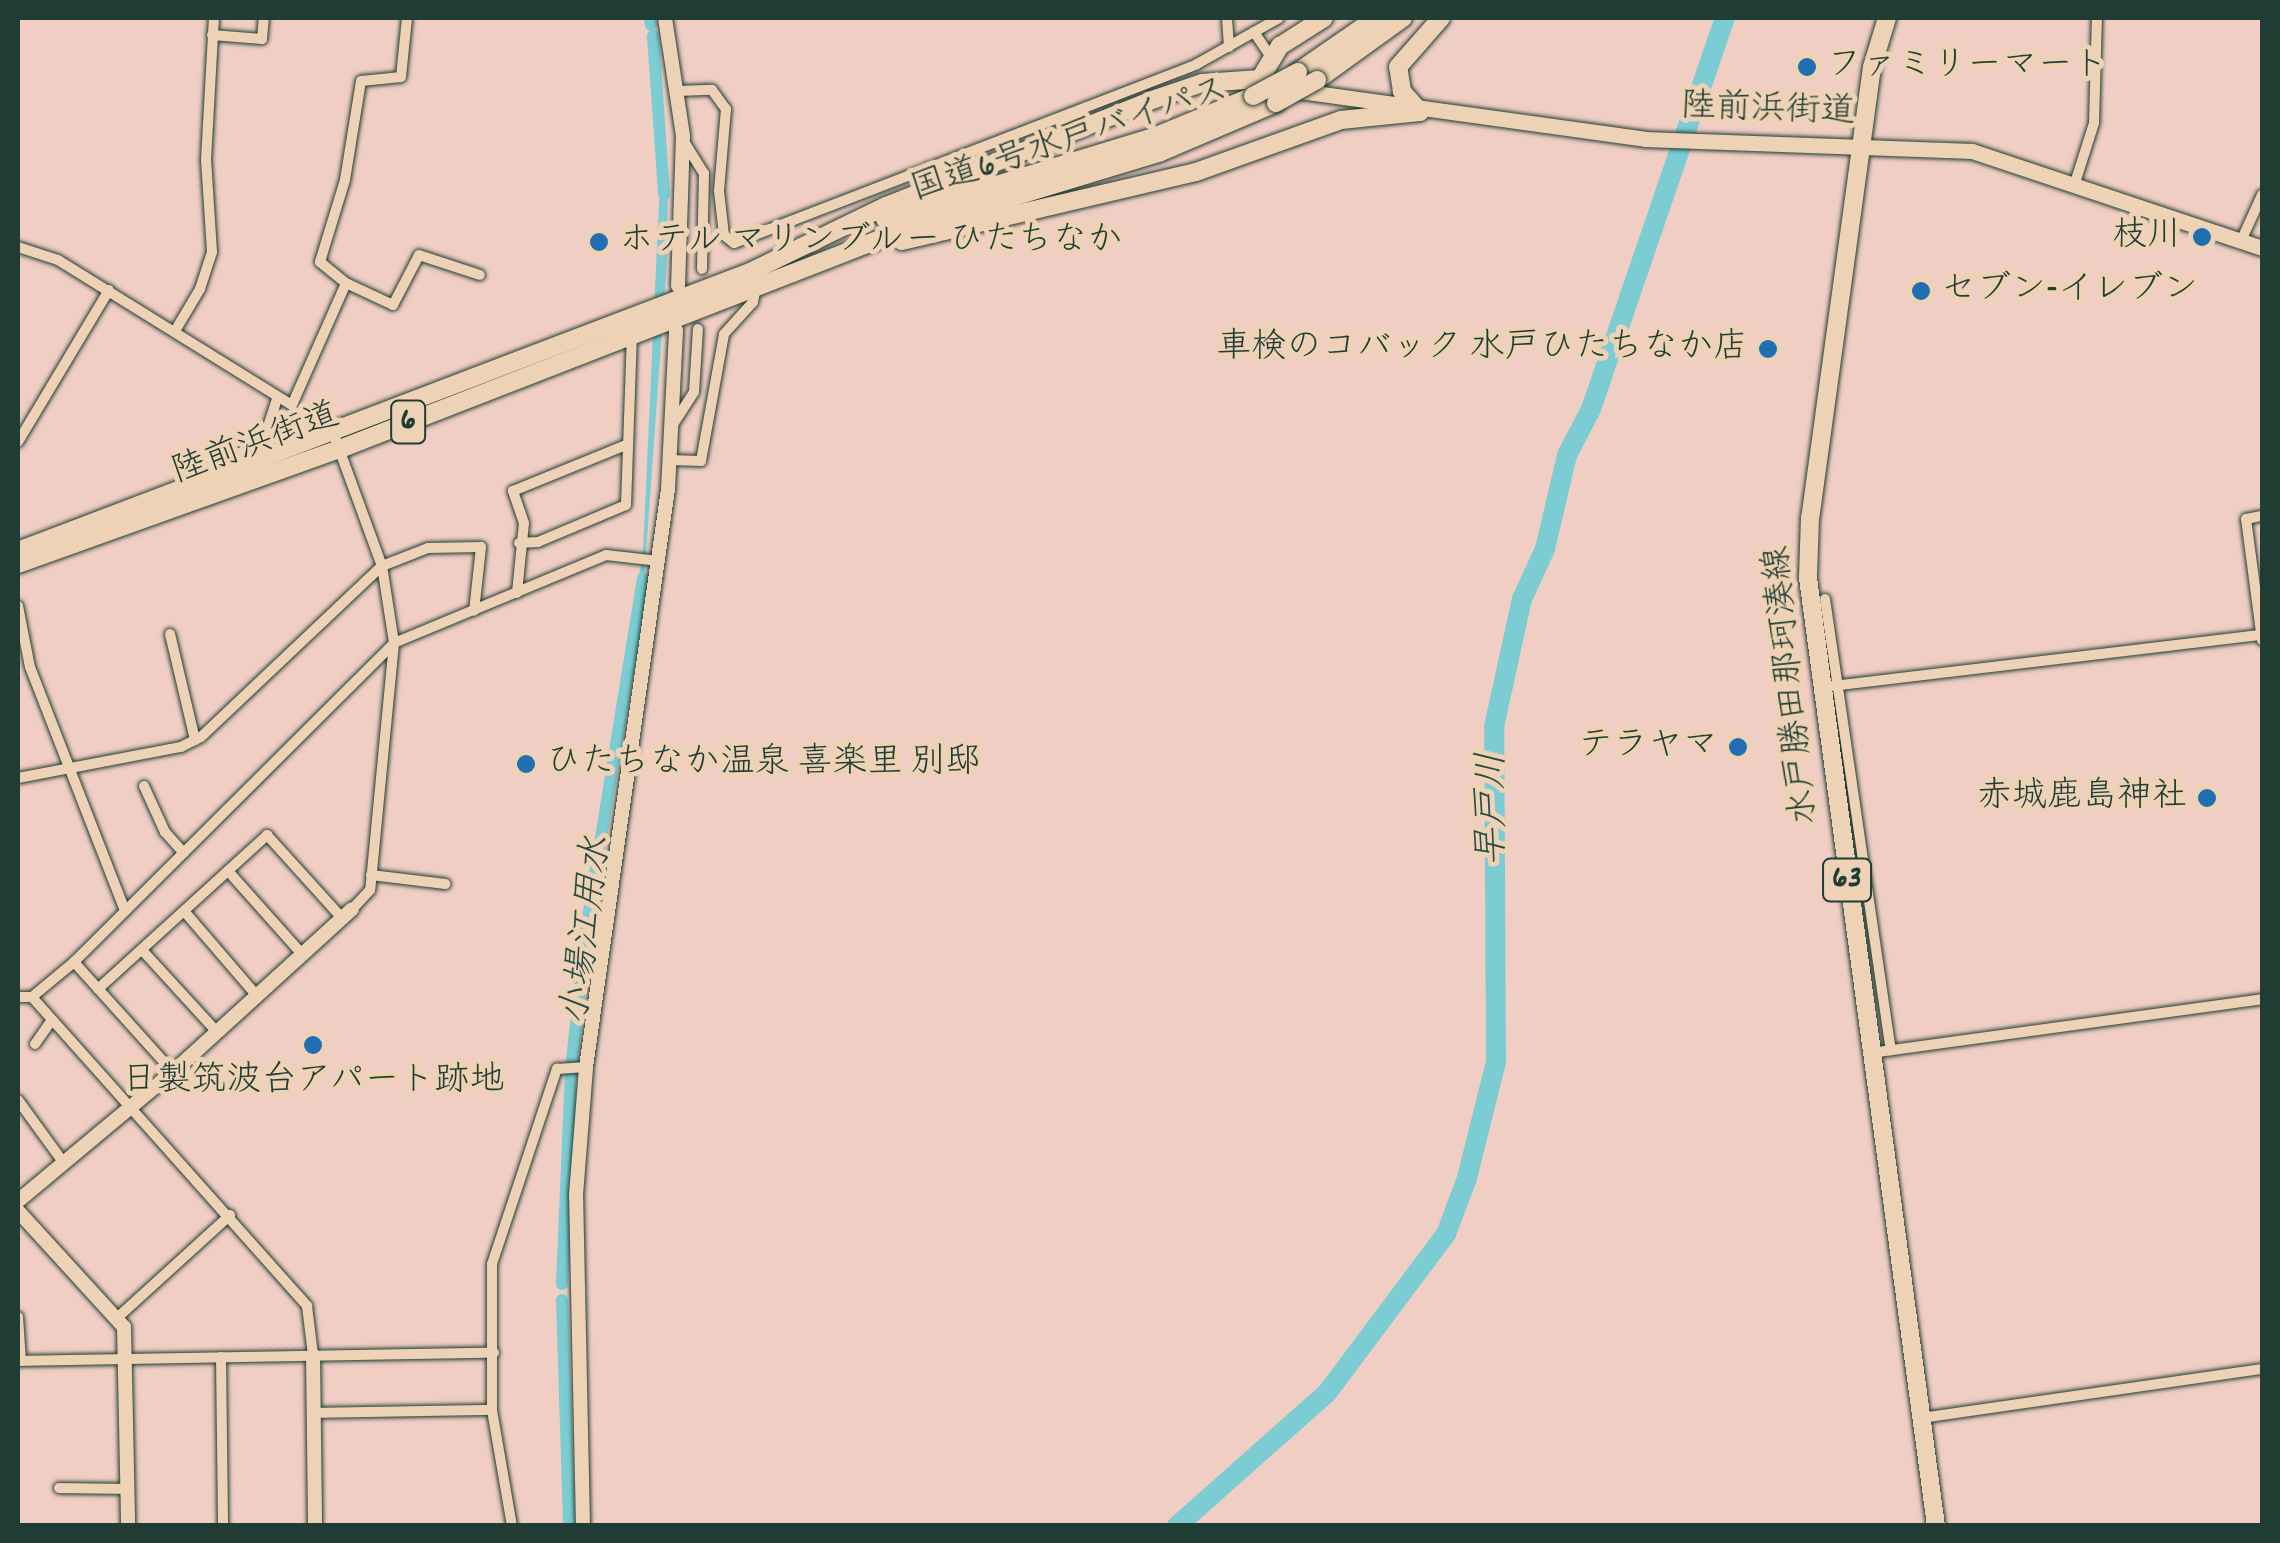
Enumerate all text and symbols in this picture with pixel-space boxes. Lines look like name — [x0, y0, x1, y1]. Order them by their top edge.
place label: ファミリーマート — [1827, 46, 2107, 88]
marker: ファミリーマート — [1796, 56, 1818, 78]
street label: 国道6号水戸バイパス — [906, 70, 1234, 212]
street label: 陸前浜街道 — [1680, 87, 1856, 135]
place label: 枝川 — [2112, 216, 2182, 258]
place label: ホテル マリンブルー ひたちなか — [619, 221, 1126, 263]
marker: 枝川 — [2191, 226, 2213, 248]
marker: ホテル マリンブルー ひたちなか — [588, 231, 610, 253]
place label: セブン-イレブン — [1941, 270, 2198, 312]
marker: セブン-イレブン — [1910, 280, 1932, 302]
place label: 車検のコバック 水戸ひたちなか店 — [1215, 328, 1748, 370]
marker: 車検のコバック 水戸ひたちなか店 — [1757, 338, 1779, 360]
street label: 陸前浜街道 — [167, 395, 345, 495]
road number: 6 — [388, 395, 428, 449]
street label: 水戸勝田那珂湊線 — [1757, 544, 1829, 826]
place label: テラヤマ — [1578, 726, 1718, 768]
marker: テラヤマ — [1727, 736, 1749, 758]
place label: ひたちなか温泉 喜楽里 別邸 — [546, 743, 982, 785]
water label: 早戸川 — [1472, 752, 1518, 866]
marker: ひたちなか温泉 喜楽里 別邸 — [515, 753, 537, 775]
place label: 赤城鹿島神社 — [1977, 777, 2187, 819]
marker: 赤城鹿島神社 — [2196, 787, 2218, 809]
water label: 小場江用水 — [555, 834, 623, 1028]
road number: 63 — [1822, 853, 1872, 907]
marker: 日製筑波台アパート跡地 — [302, 1034, 324, 1056]
place label: 日製筑波台アパート跡地 — [121, 1061, 505, 1103]

